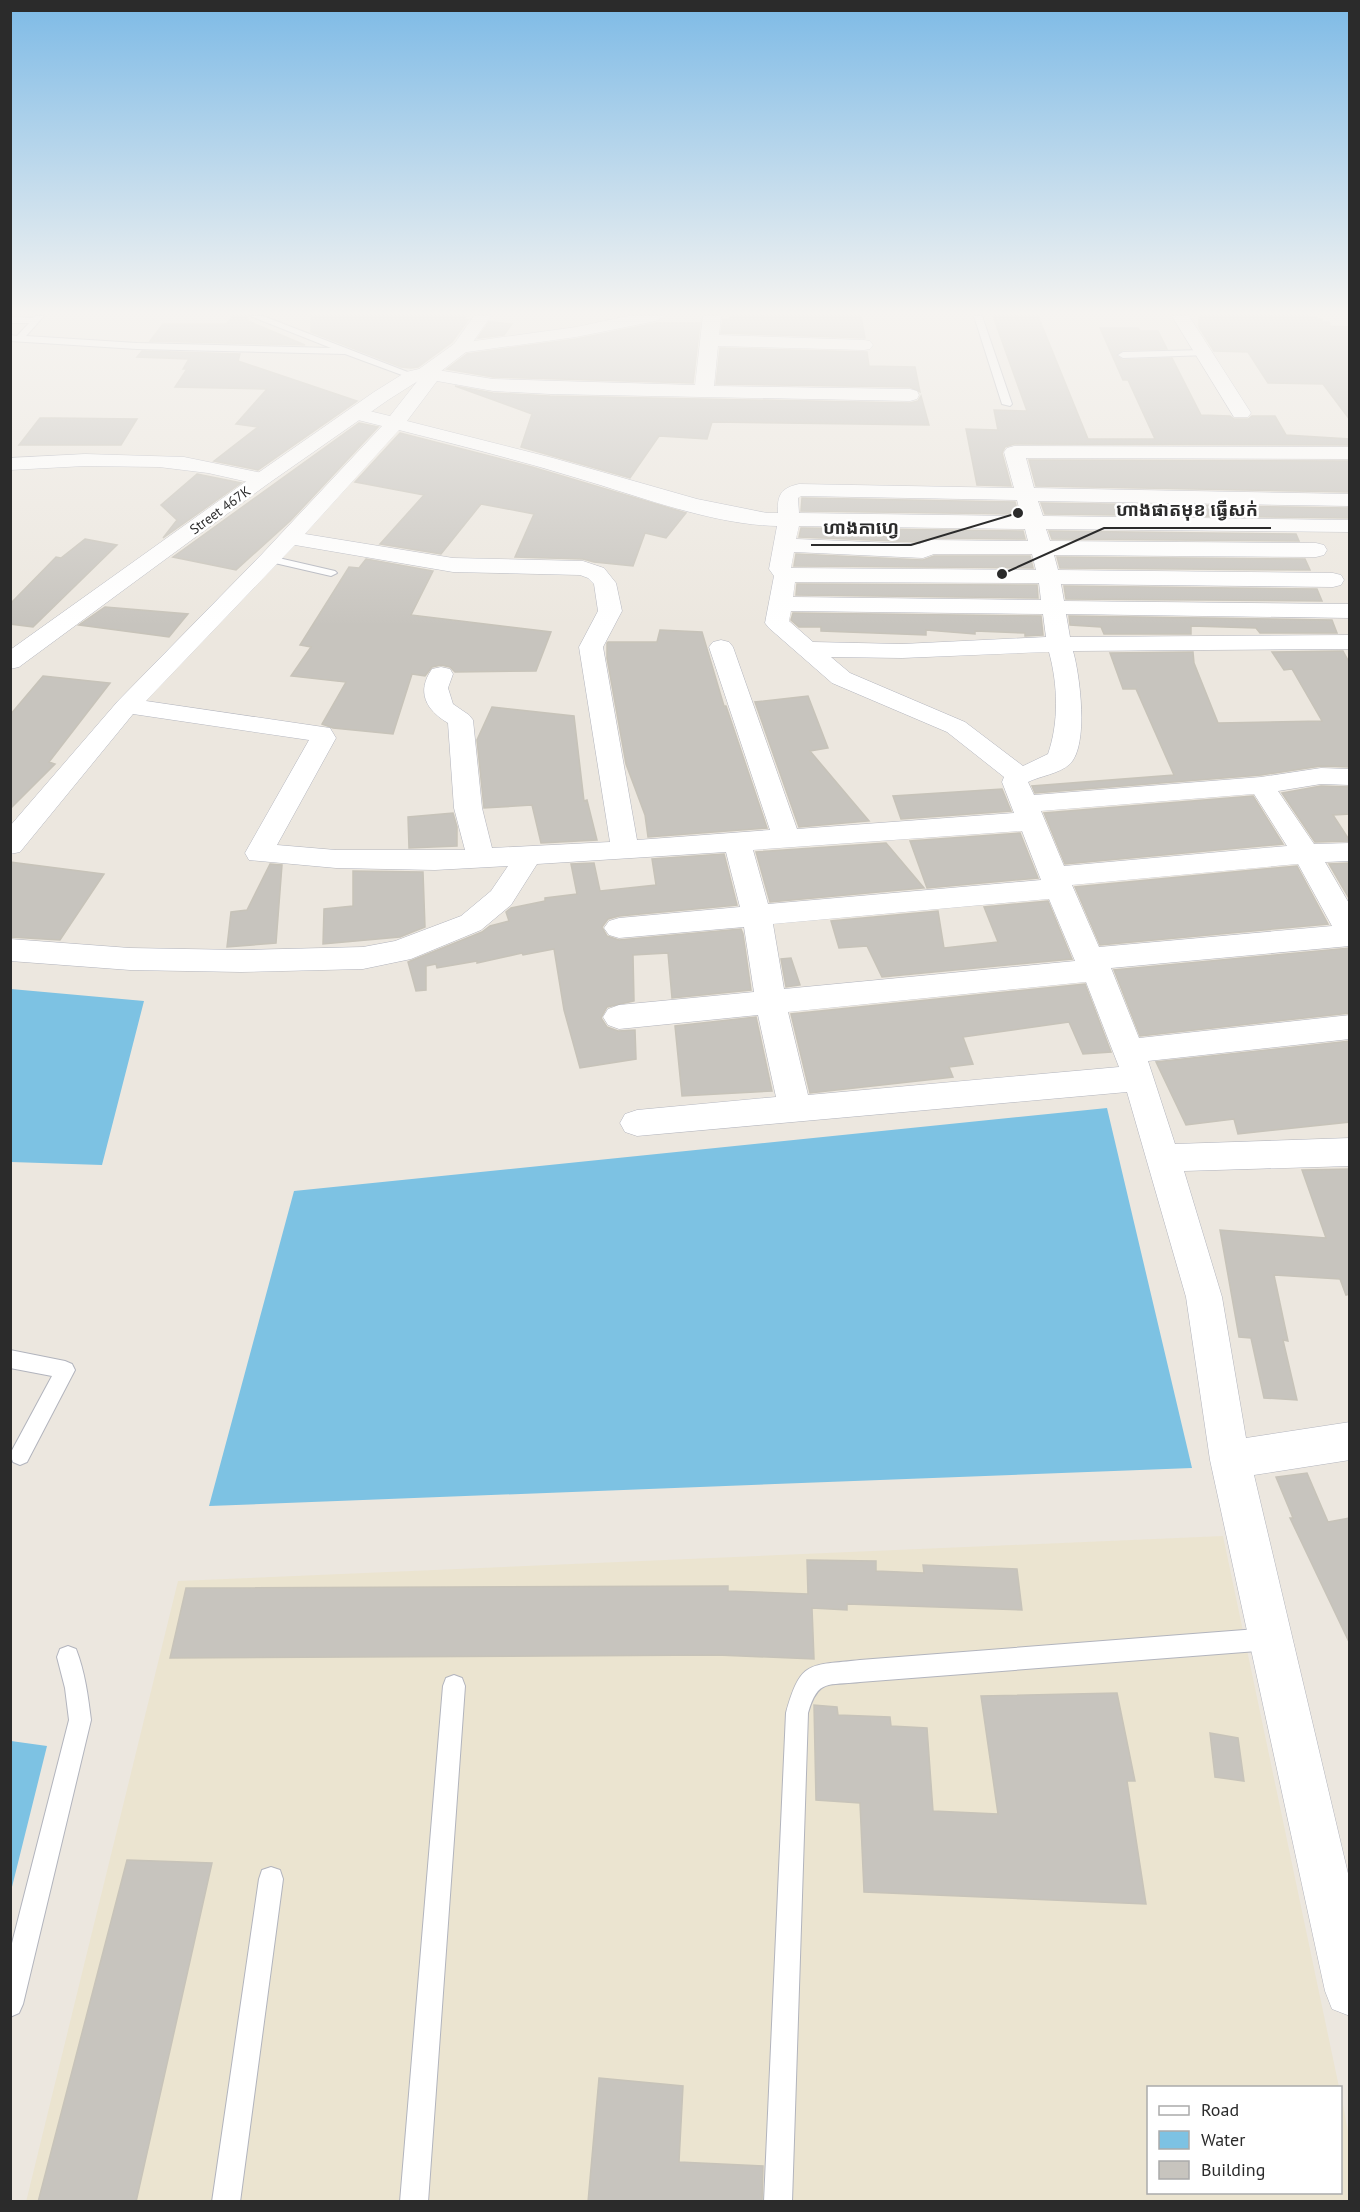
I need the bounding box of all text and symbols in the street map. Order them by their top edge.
street label: Street 467K [186,482,254,538]
callout: ហាងផាតមុខ ធ្វើសក់ [1104,492,1271,528]
text: ហាងផាតមុខ ធ្វើសក់ [1116,498,1258,521]
callout: ហាងកាហ្វេ [811,509,911,545]
text: ហាងកាហ្វេ [823,516,899,539]
legend [1147,2086,1342,2194]
text: Road [1201,2098,1239,2121]
text: Water [1201,2128,1245,2151]
text: Building [1201,2158,1265,2181]

